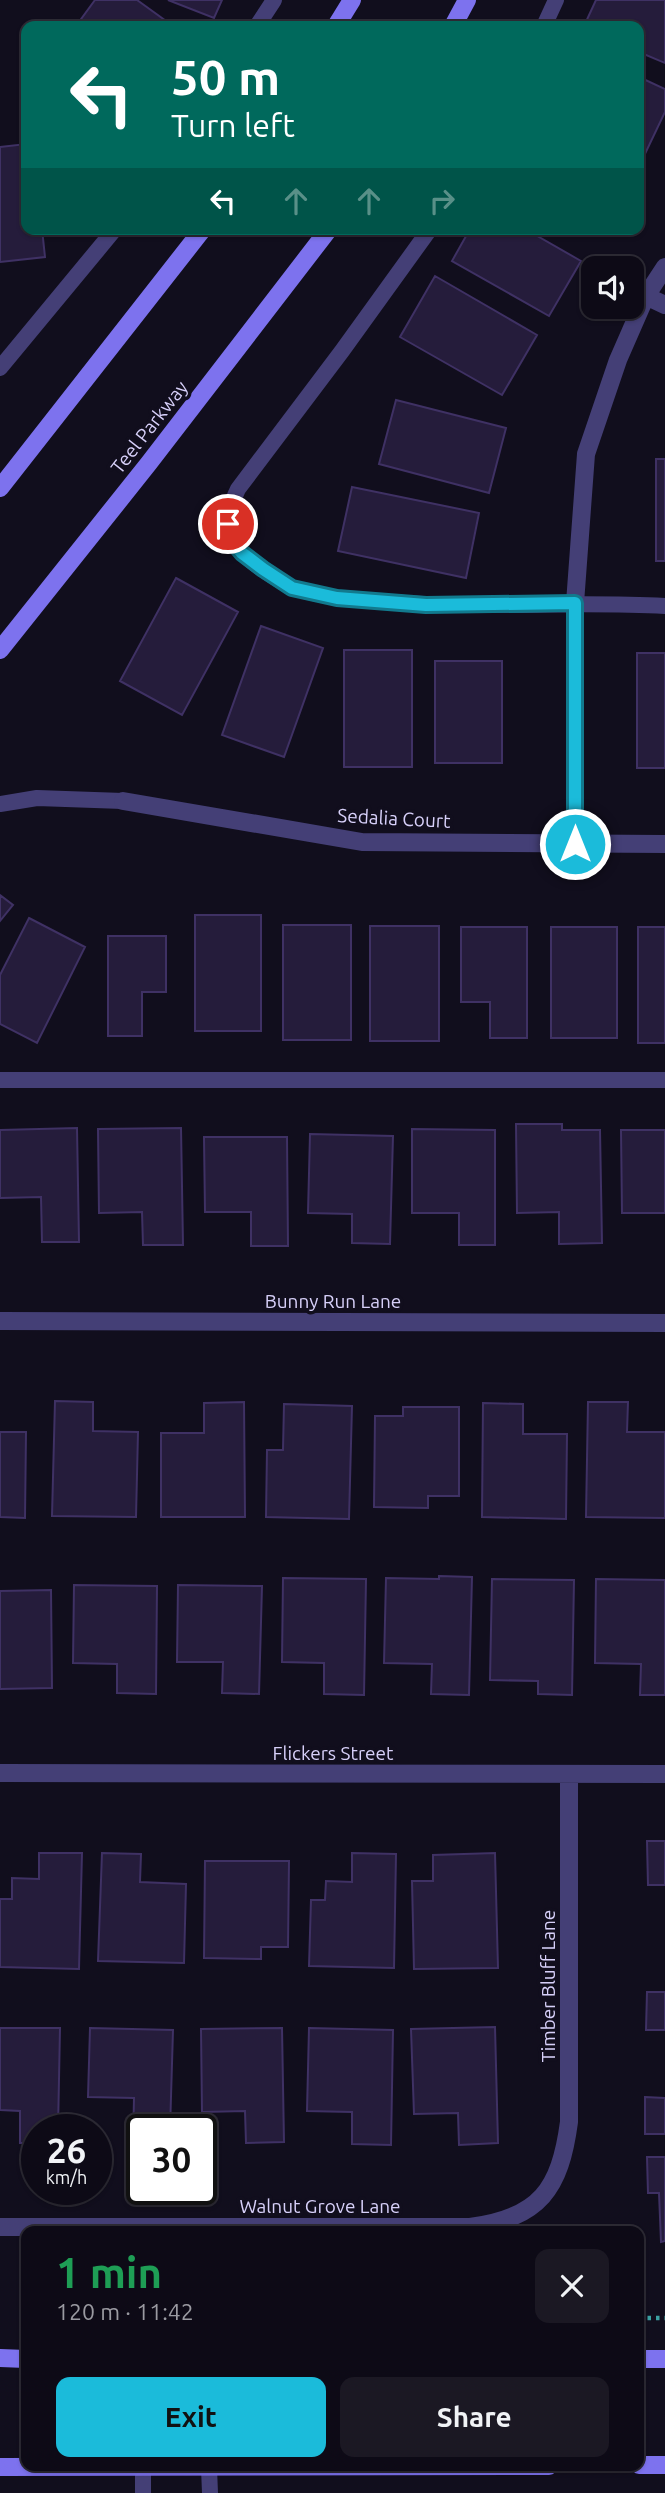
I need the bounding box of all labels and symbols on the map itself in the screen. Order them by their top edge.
street label: Teel Parkway [106,376,192,478]
pin [198,494,258,554]
street label: Sedalia Court [337,804,452,832]
position arrow [538,807,612,881]
street label: Bunny Run Lane [265,1290,401,1312]
street label: Flickers Street [272,1742,394,1764]
street label: Timber Bluff Lane [537,1910,559,2062]
speed limit sign: 30 [126,2114,217,2205]
street label: Walnut Grove Lane [239,2195,401,2217]

